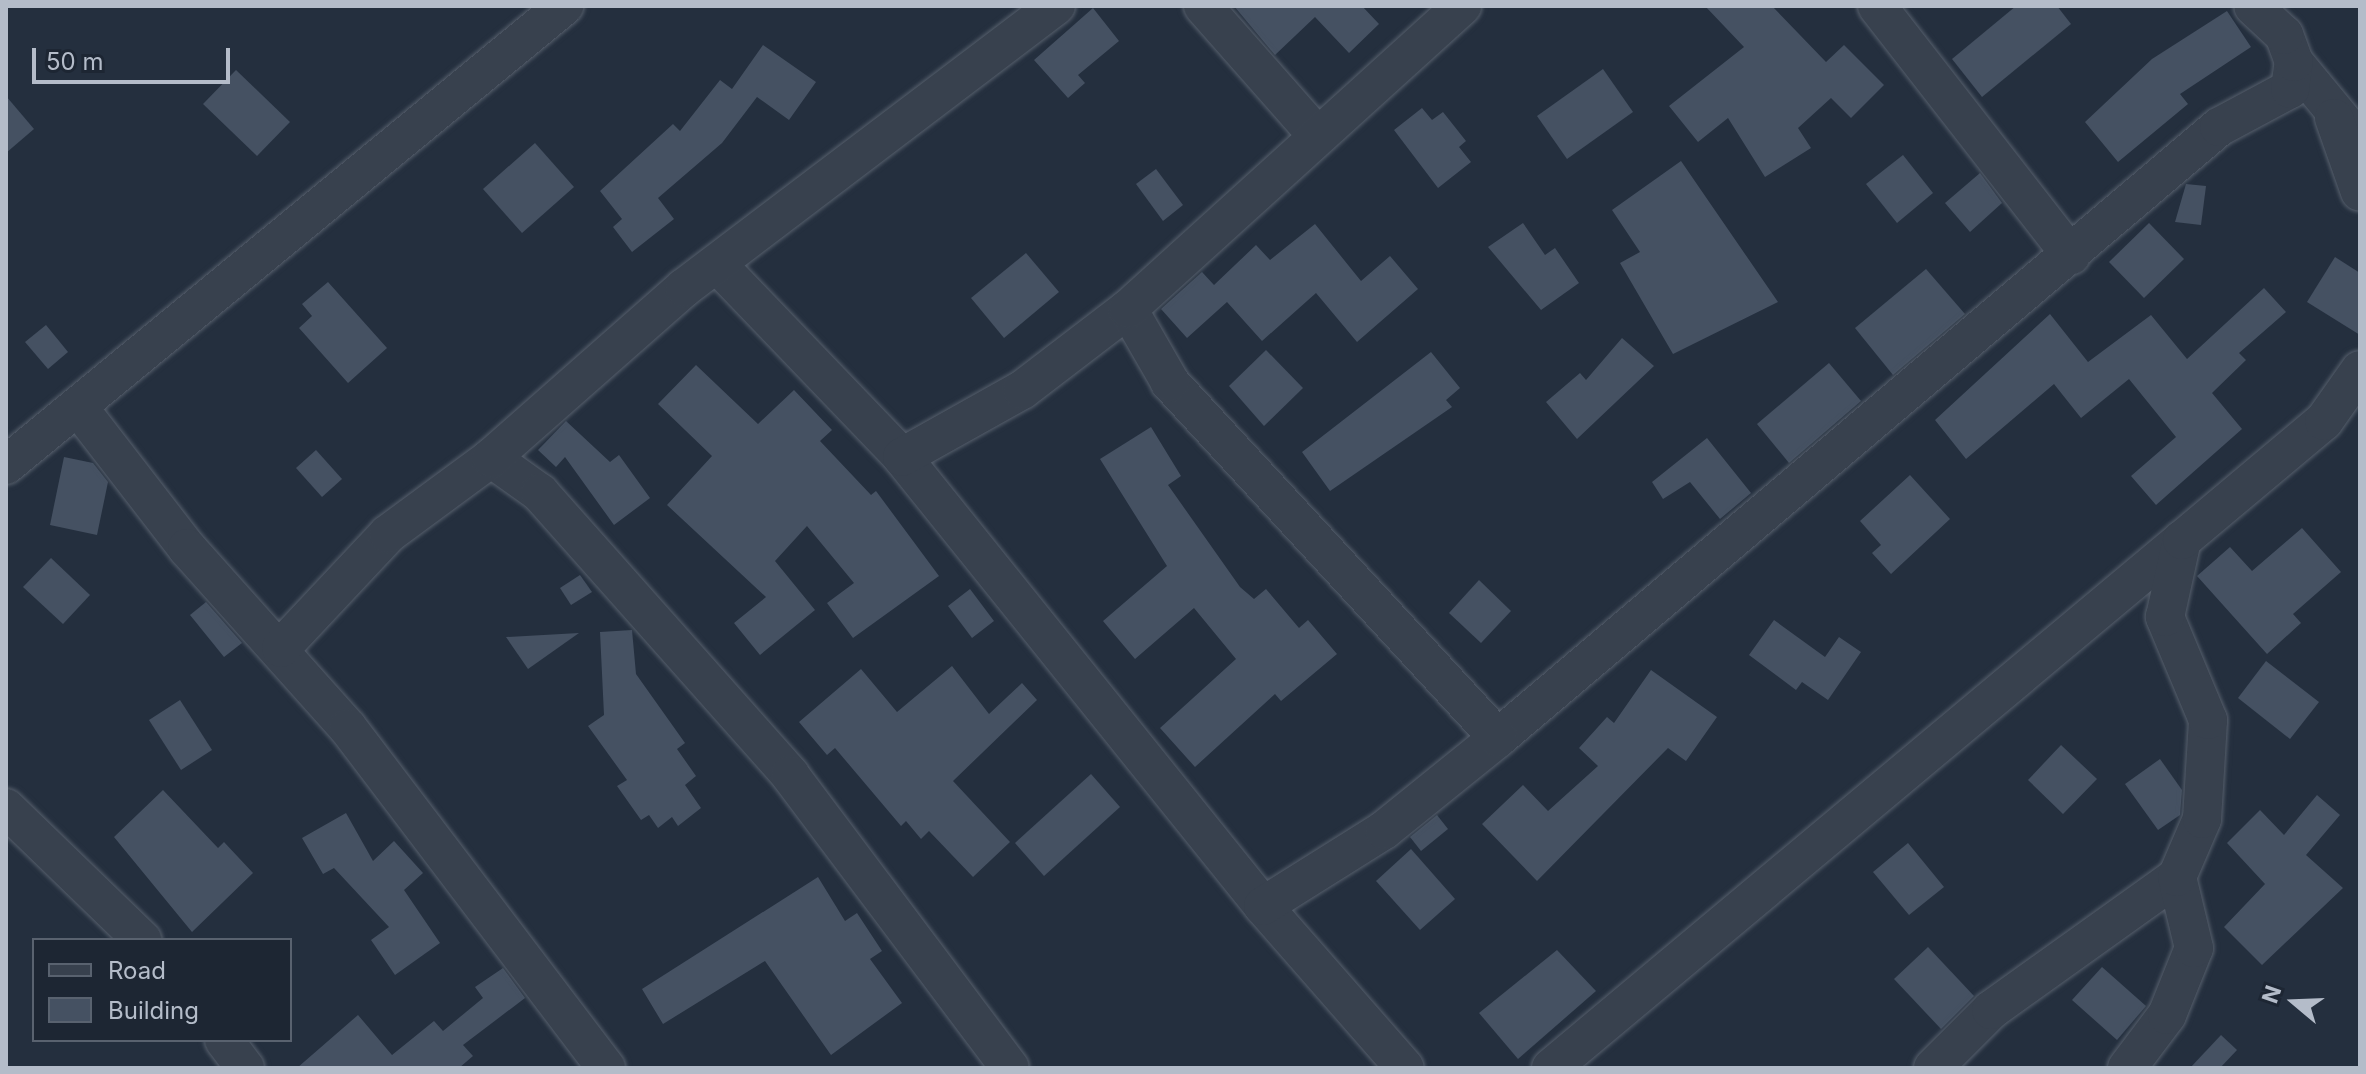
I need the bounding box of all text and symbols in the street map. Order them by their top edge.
scale bar [36,32,234,82]
text: 50 m [46,47,104,76]
legend [32,938,292,1042]
text: Road [108,956,166,985]
north arrow [2254,962,2334,1042]
text: N [2256,982,2286,1006]
text: Building [108,996,199,1025]

